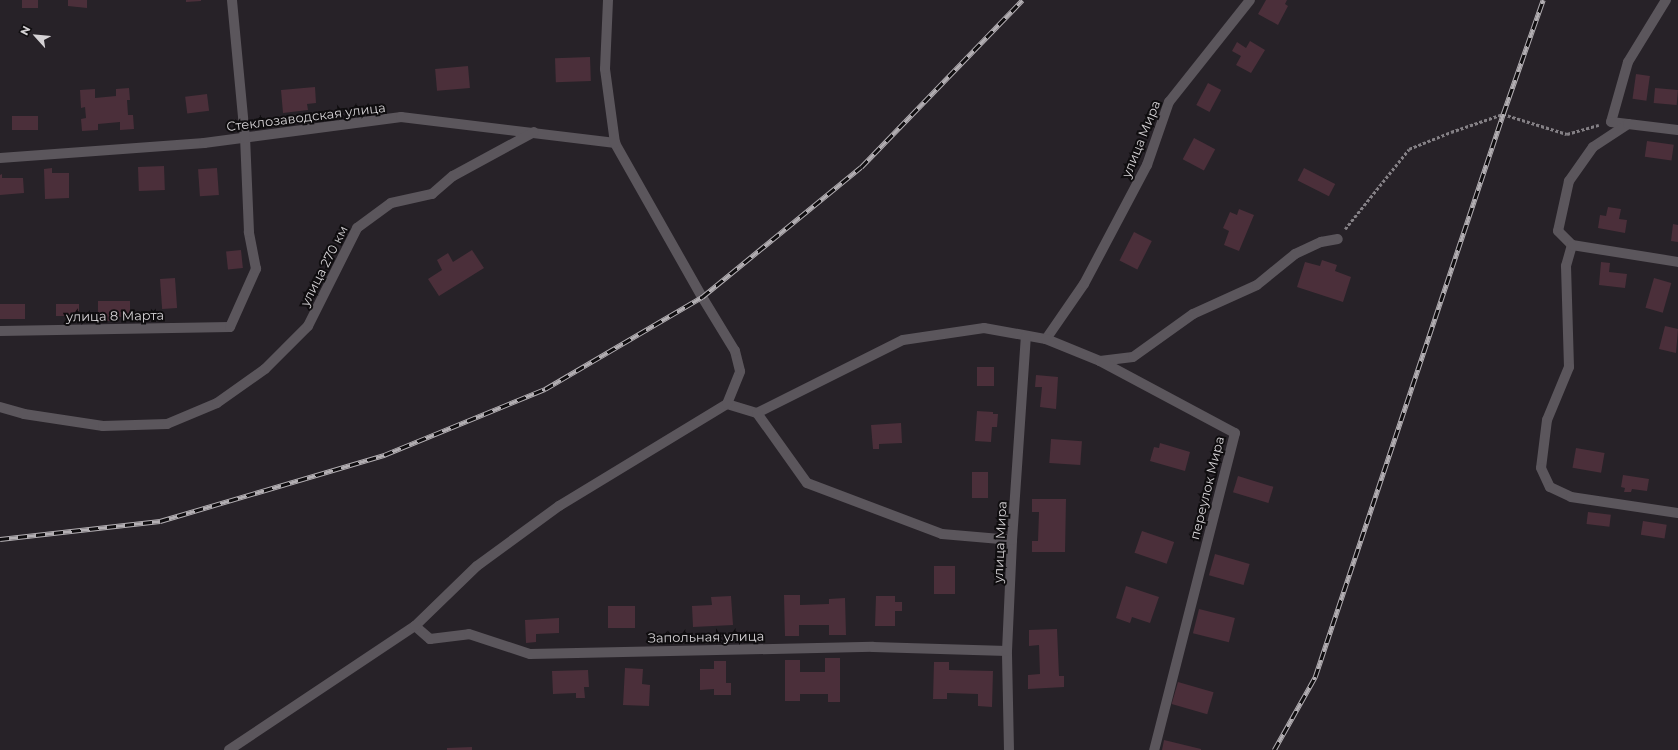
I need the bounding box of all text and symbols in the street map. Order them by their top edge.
north arrow [16,16,56,56]
text: N [17,23,34,38]
street label: улица Мира [1118,98,1164,180]
street label: Стеклозаводская улица [225,99,387,135]
street label: улица 270 км [297,223,351,309]
street label: улица 8 Марта [66,307,164,325]
street label: переулок Мира [1187,435,1227,541]
street label: улица Мира [990,501,1010,583]
street label: Запольная улица [648,628,764,646]

